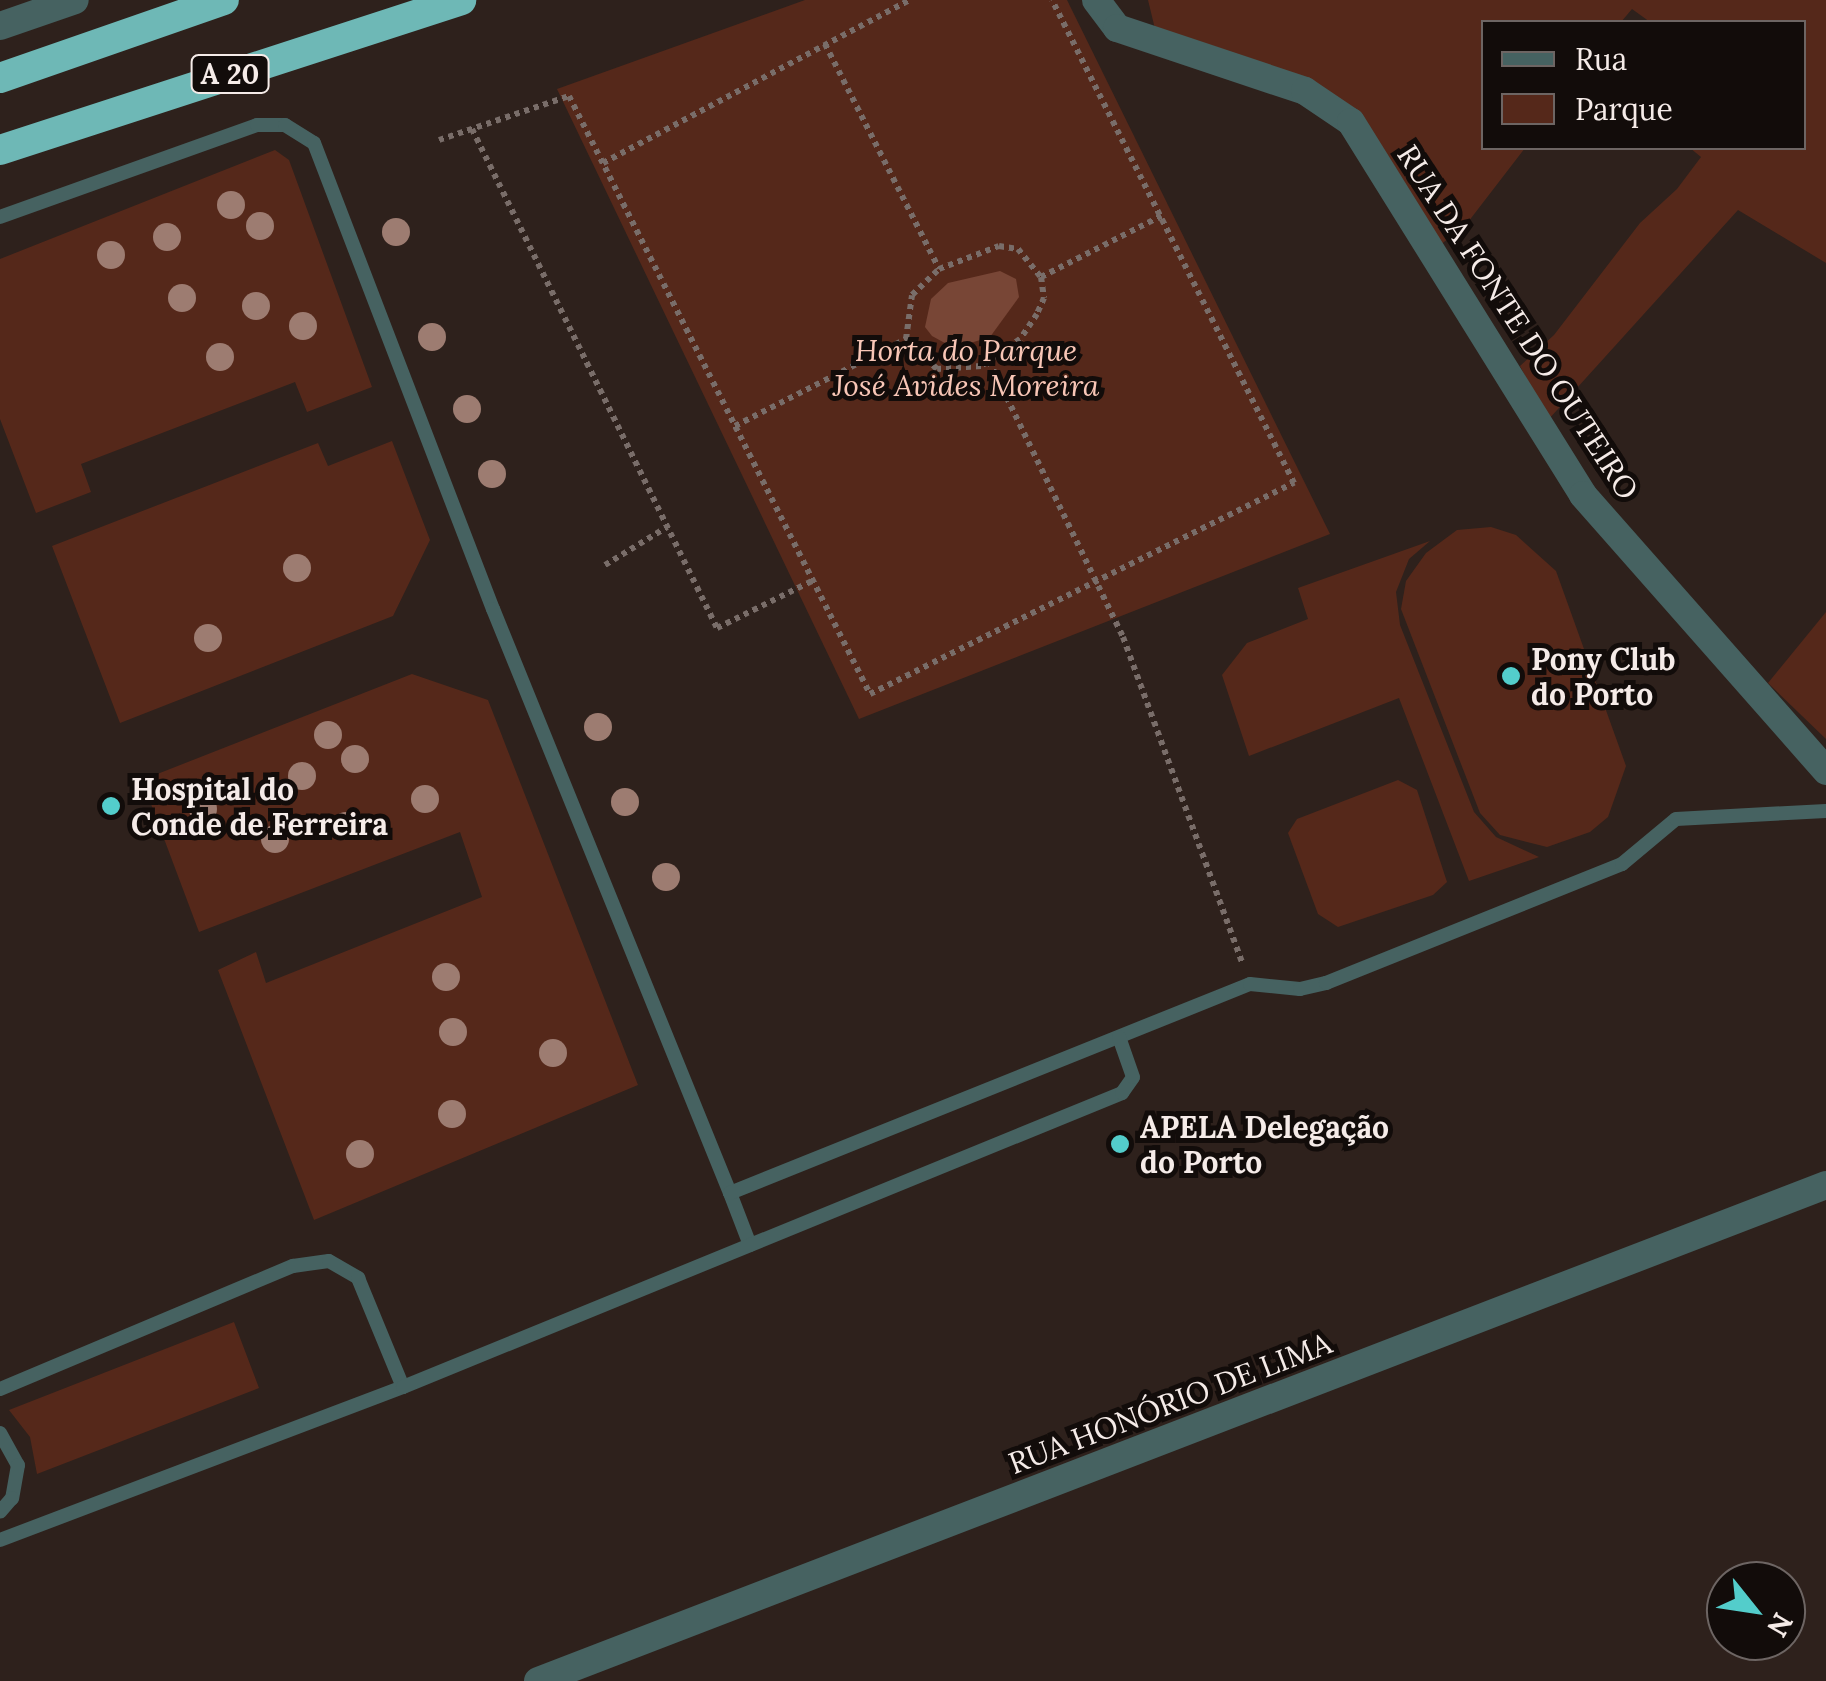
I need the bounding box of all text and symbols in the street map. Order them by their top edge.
legend [1481,20,1806,150]
text: Rua [1575,40,1627,78]
road number: A 20 [190,51,270,97]
text: Parque [1575,90,1673,128]
street label: RUA DA FONTE DO OUTEIRO [1390,138,1646,506]
park label: Horta do Parque José Avides Moreira [833,332,1099,402]
place label: Pony Club do Porto [1531,641,1675,712]
marker: Pony Club do Porto [1500,665,1522,687]
place label: Hospital do Conde de Ferreira [131,771,388,842]
marker: Hospital do Conde de Ferreira [100,795,122,817]
place label: APELA Delegação do Porto [1140,1109,1389,1180]
marker: APELA Delegação do Porto [1109,1133,1131,1155]
street label: RUA HONÓRIO DE LIMA [1004,1325,1336,1481]
north arrow [1706,1561,1806,1661]
text: N [1759,1607,1801,1643]

